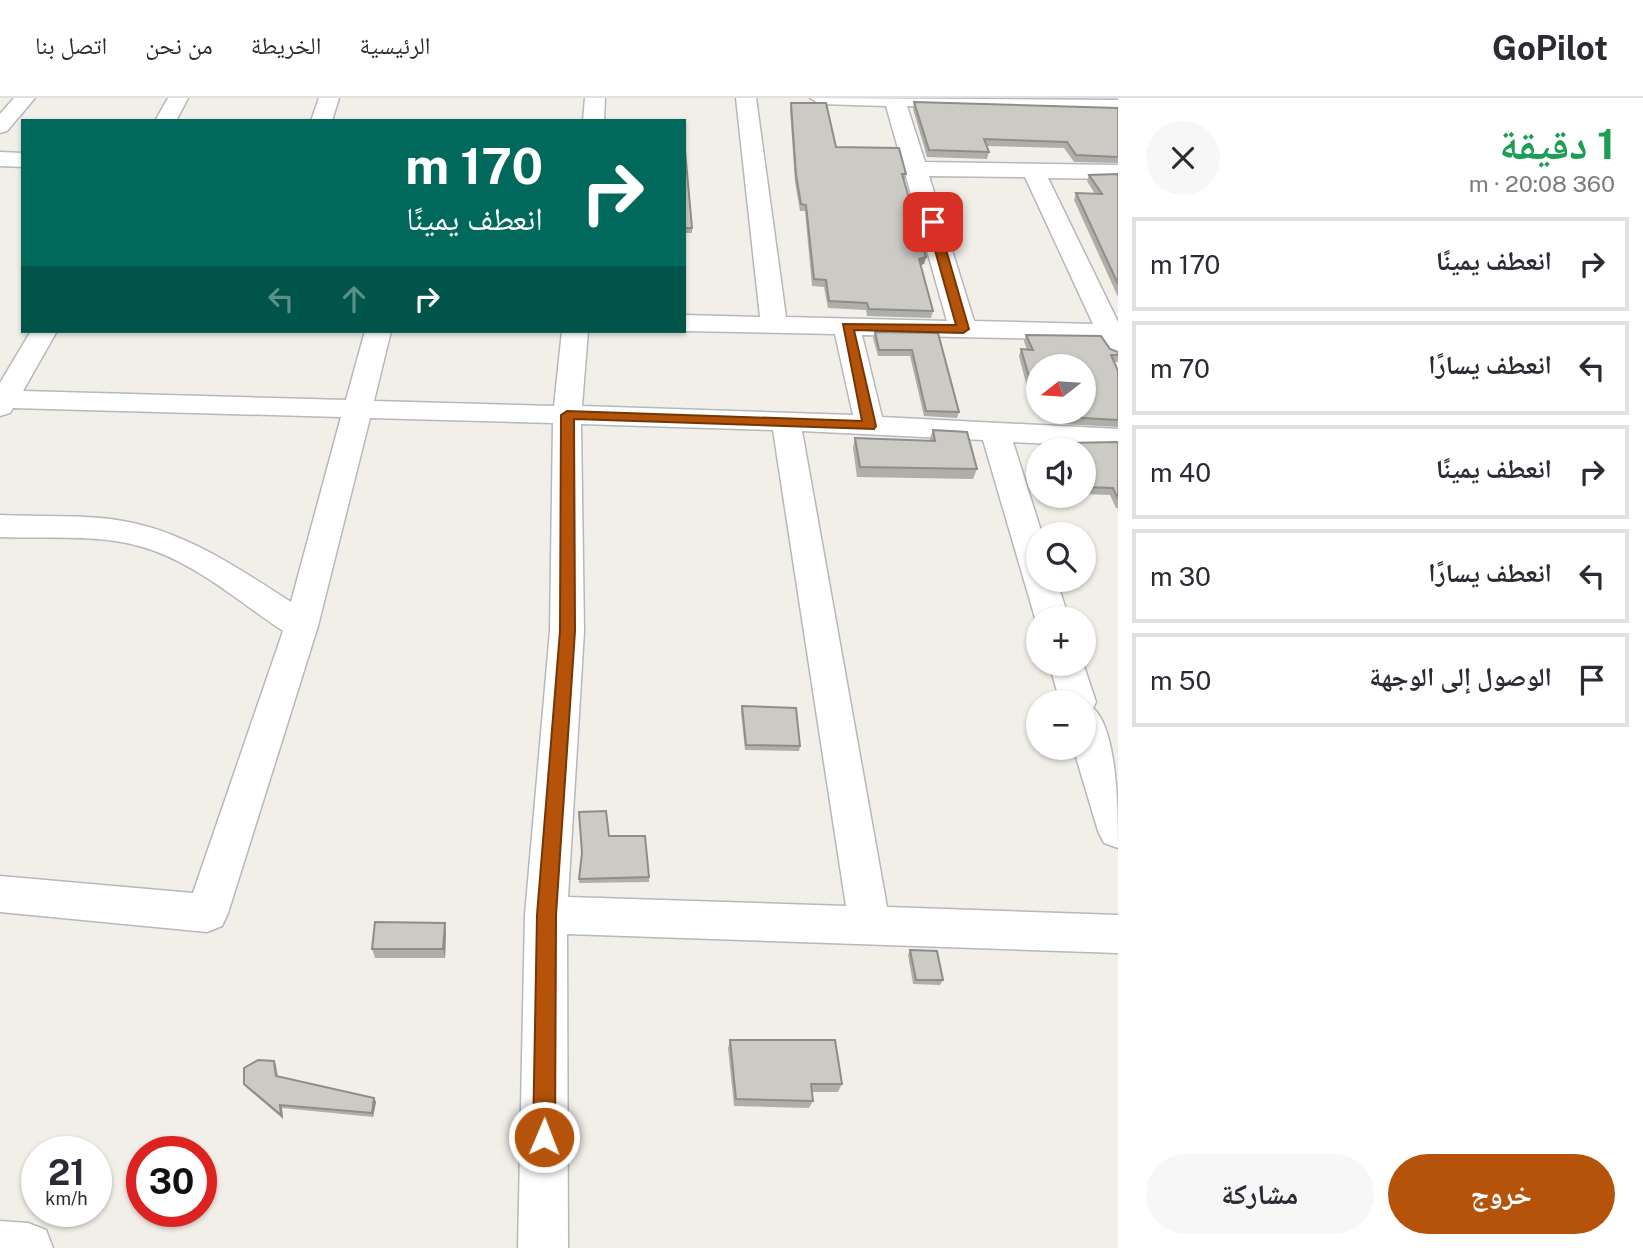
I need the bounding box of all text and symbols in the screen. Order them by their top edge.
text: GoPilot [1492,29,1608,67]
text: اتصل بنا [35,31,107,59]
text: من نحن [145,31,213,59]
text: الخريطة [251,31,321,59]
text: الرئيسية [359,31,431,59]
text: 1 دقيقة [1499,119,1615,168]
button: close [1146,121,1220,195]
text: 170 m [405,137,543,195]
icon: right [567,147,658,238]
text: 360 m · 20:08 [1469,170,1615,197]
pin [903,192,963,252]
text: انعطف يمينًا [406,200,543,237]
icon: arrive [914,203,952,241]
text: انعطف يمينًا [1436,245,1552,276]
icon: right [1573,245,1611,283]
text: 170 m [1150,249,1220,280]
icon: left [262,280,300,318]
icon: ahead [335,280,373,318]
icon: right [408,280,446,318]
text: انعطف يسارًا [1428,349,1552,380]
icon: left [1573,349,1611,387]
text: 70 m [1150,353,1210,384]
north arrow [1026,354,1096,424]
map controls [1026,354,1096,760]
button: sound [1026,438,1096,508]
text: انعطف يمينًا [1436,453,1552,484]
icon: right [1573,453,1611,491]
text: 40 m [1150,457,1211,488]
button: search [1026,522,1096,592]
text: انعطف يسارًا [1428,557,1552,588]
icon: left [1573,557,1611,595]
text: 30 m [1150,561,1211,592]
button: + [1026,606,1096,676]
text: الوصول إلى الوجهة [1369,661,1552,692]
icon: arrive [1573,661,1611,699]
text: 50 m [1150,665,1211,696]
button: − [1026,690,1096,760]
position arrow [507,1100,581,1174]
speed limit sign: 30 [126,1136,217,1227]
text: 21 [48,1152,85,1193]
button: مشاركة [1146,1154,1374,1234]
button: خروج [1388,1154,1615,1234]
text: km/h [45,1188,88,1209]

